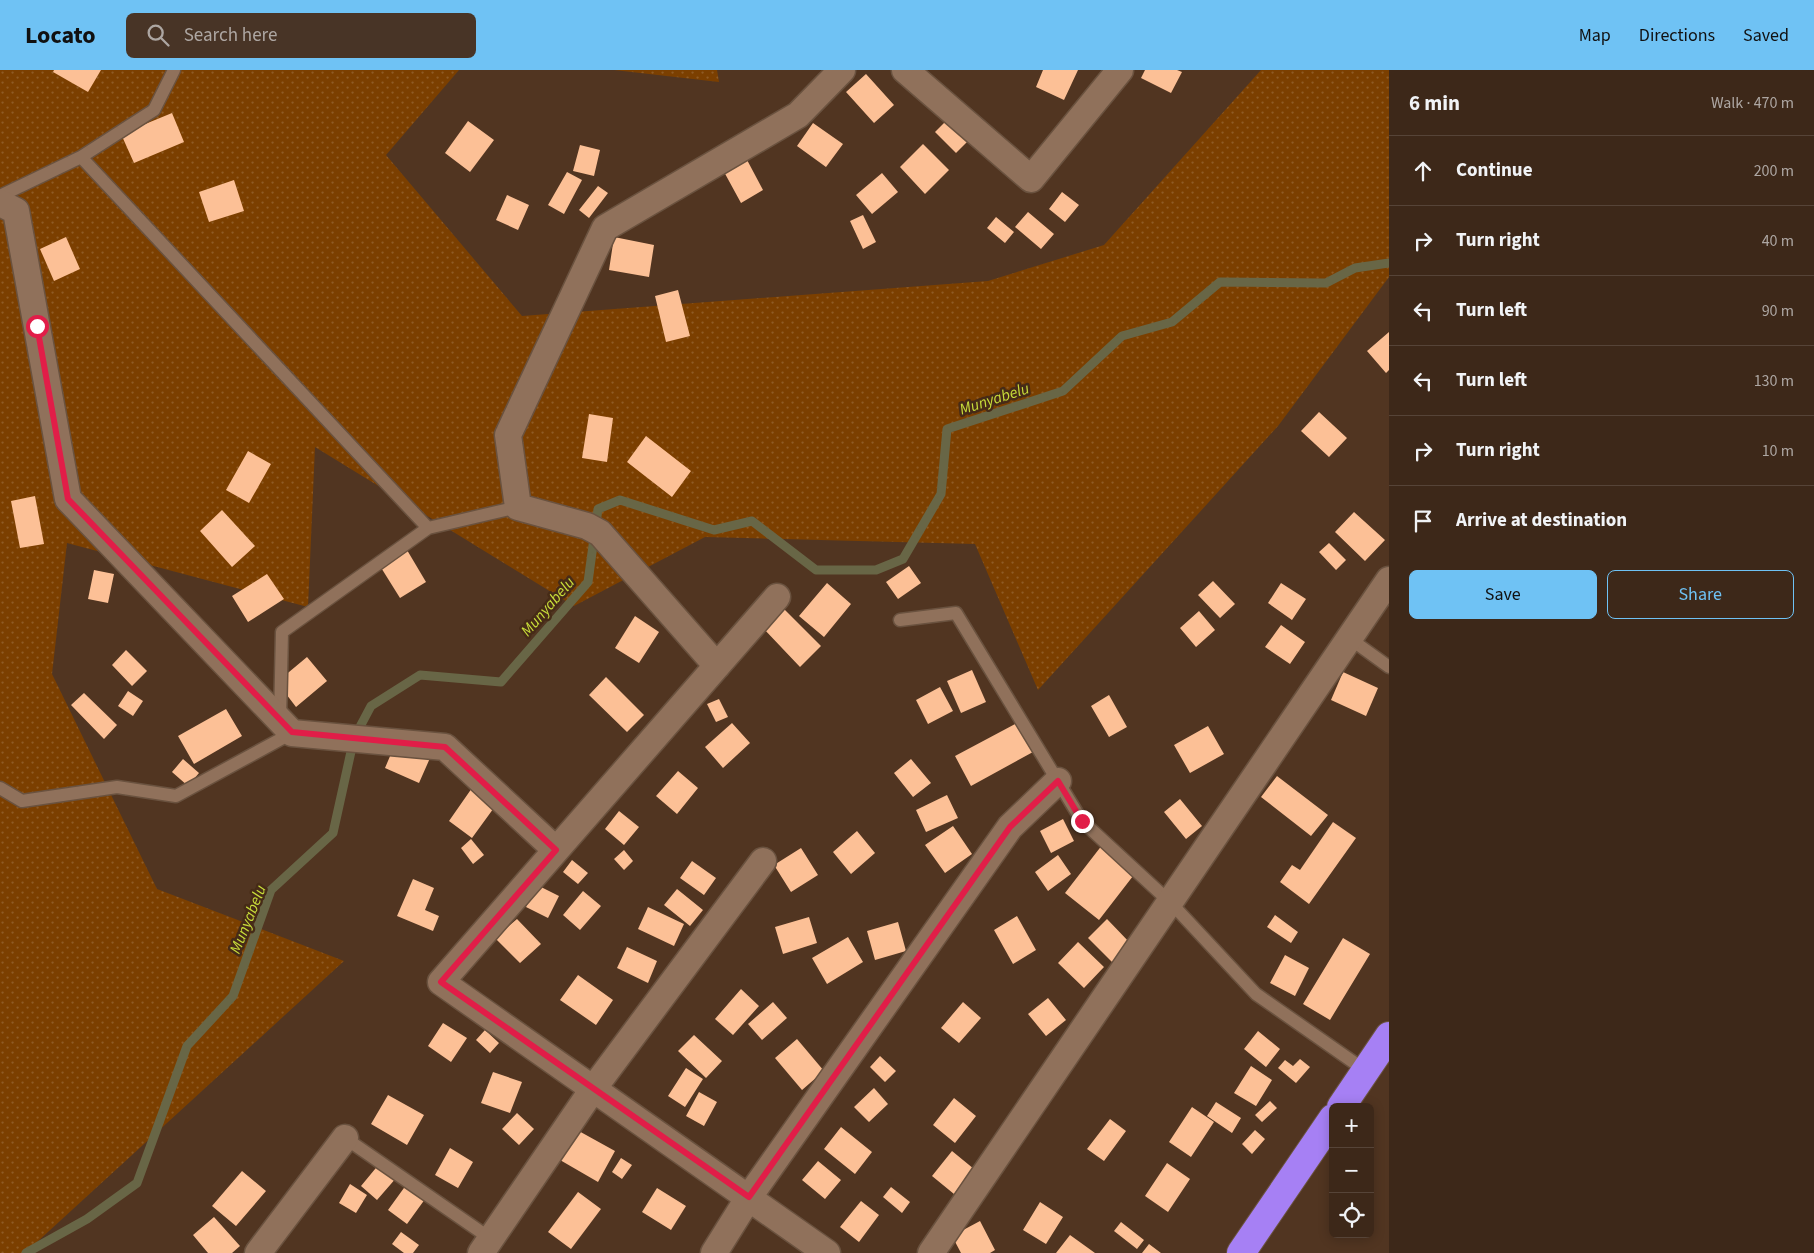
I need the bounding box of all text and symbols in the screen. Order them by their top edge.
search box [126,13,476,58]
text: Locato [25,18,96,53]
icon: search [144,21,172,49]
text: Search here [184,22,277,49]
text: Map [1579,23,1611,48]
text: Directions [1639,23,1715,48]
text: Saved [1743,23,1789,48]
text: 6 min [1409,88,1460,118]
text: Walk · 470 m [1711,92,1794,114]
icon: ahead [1409,157,1437,185]
text: Continue [1456,157,1533,184]
text: 200 m [1754,160,1794,182]
icon: right [1409,227,1437,255]
text: Turn right [1456,227,1540,254]
text: 40 m [1762,230,1794,252]
icon: left [1409,297,1437,325]
text: Turn left [1456,297,1527,324]
text: 90 m [1762,300,1794,322]
route start [26,315,49,338]
icon: left [1409,367,1437,395]
text: Turn left [1456,367,1527,394]
text: 130 m [1754,370,1794,392]
water label: Munyabelu [957,377,1032,421]
icon: right [1409,437,1437,465]
text: Turn right [1456,437,1540,464]
text: 10 m [1762,440,1794,462]
icon: arrive [1409,507,1437,535]
text: Arrive at destination [1456,507,1627,534]
button: Save [1409,570,1597,619]
button: Share [1607,570,1794,619]
water label: Munyabelu [516,572,580,641]
route end [1071,810,1094,833]
water label: Munyabelu [224,882,272,957]
map controls [1329,1103,1374,1238]
button: + [1329,1103,1374,1148]
button: − [1329,1148,1374,1193]
button: locate [1329,1193,1374,1238]

